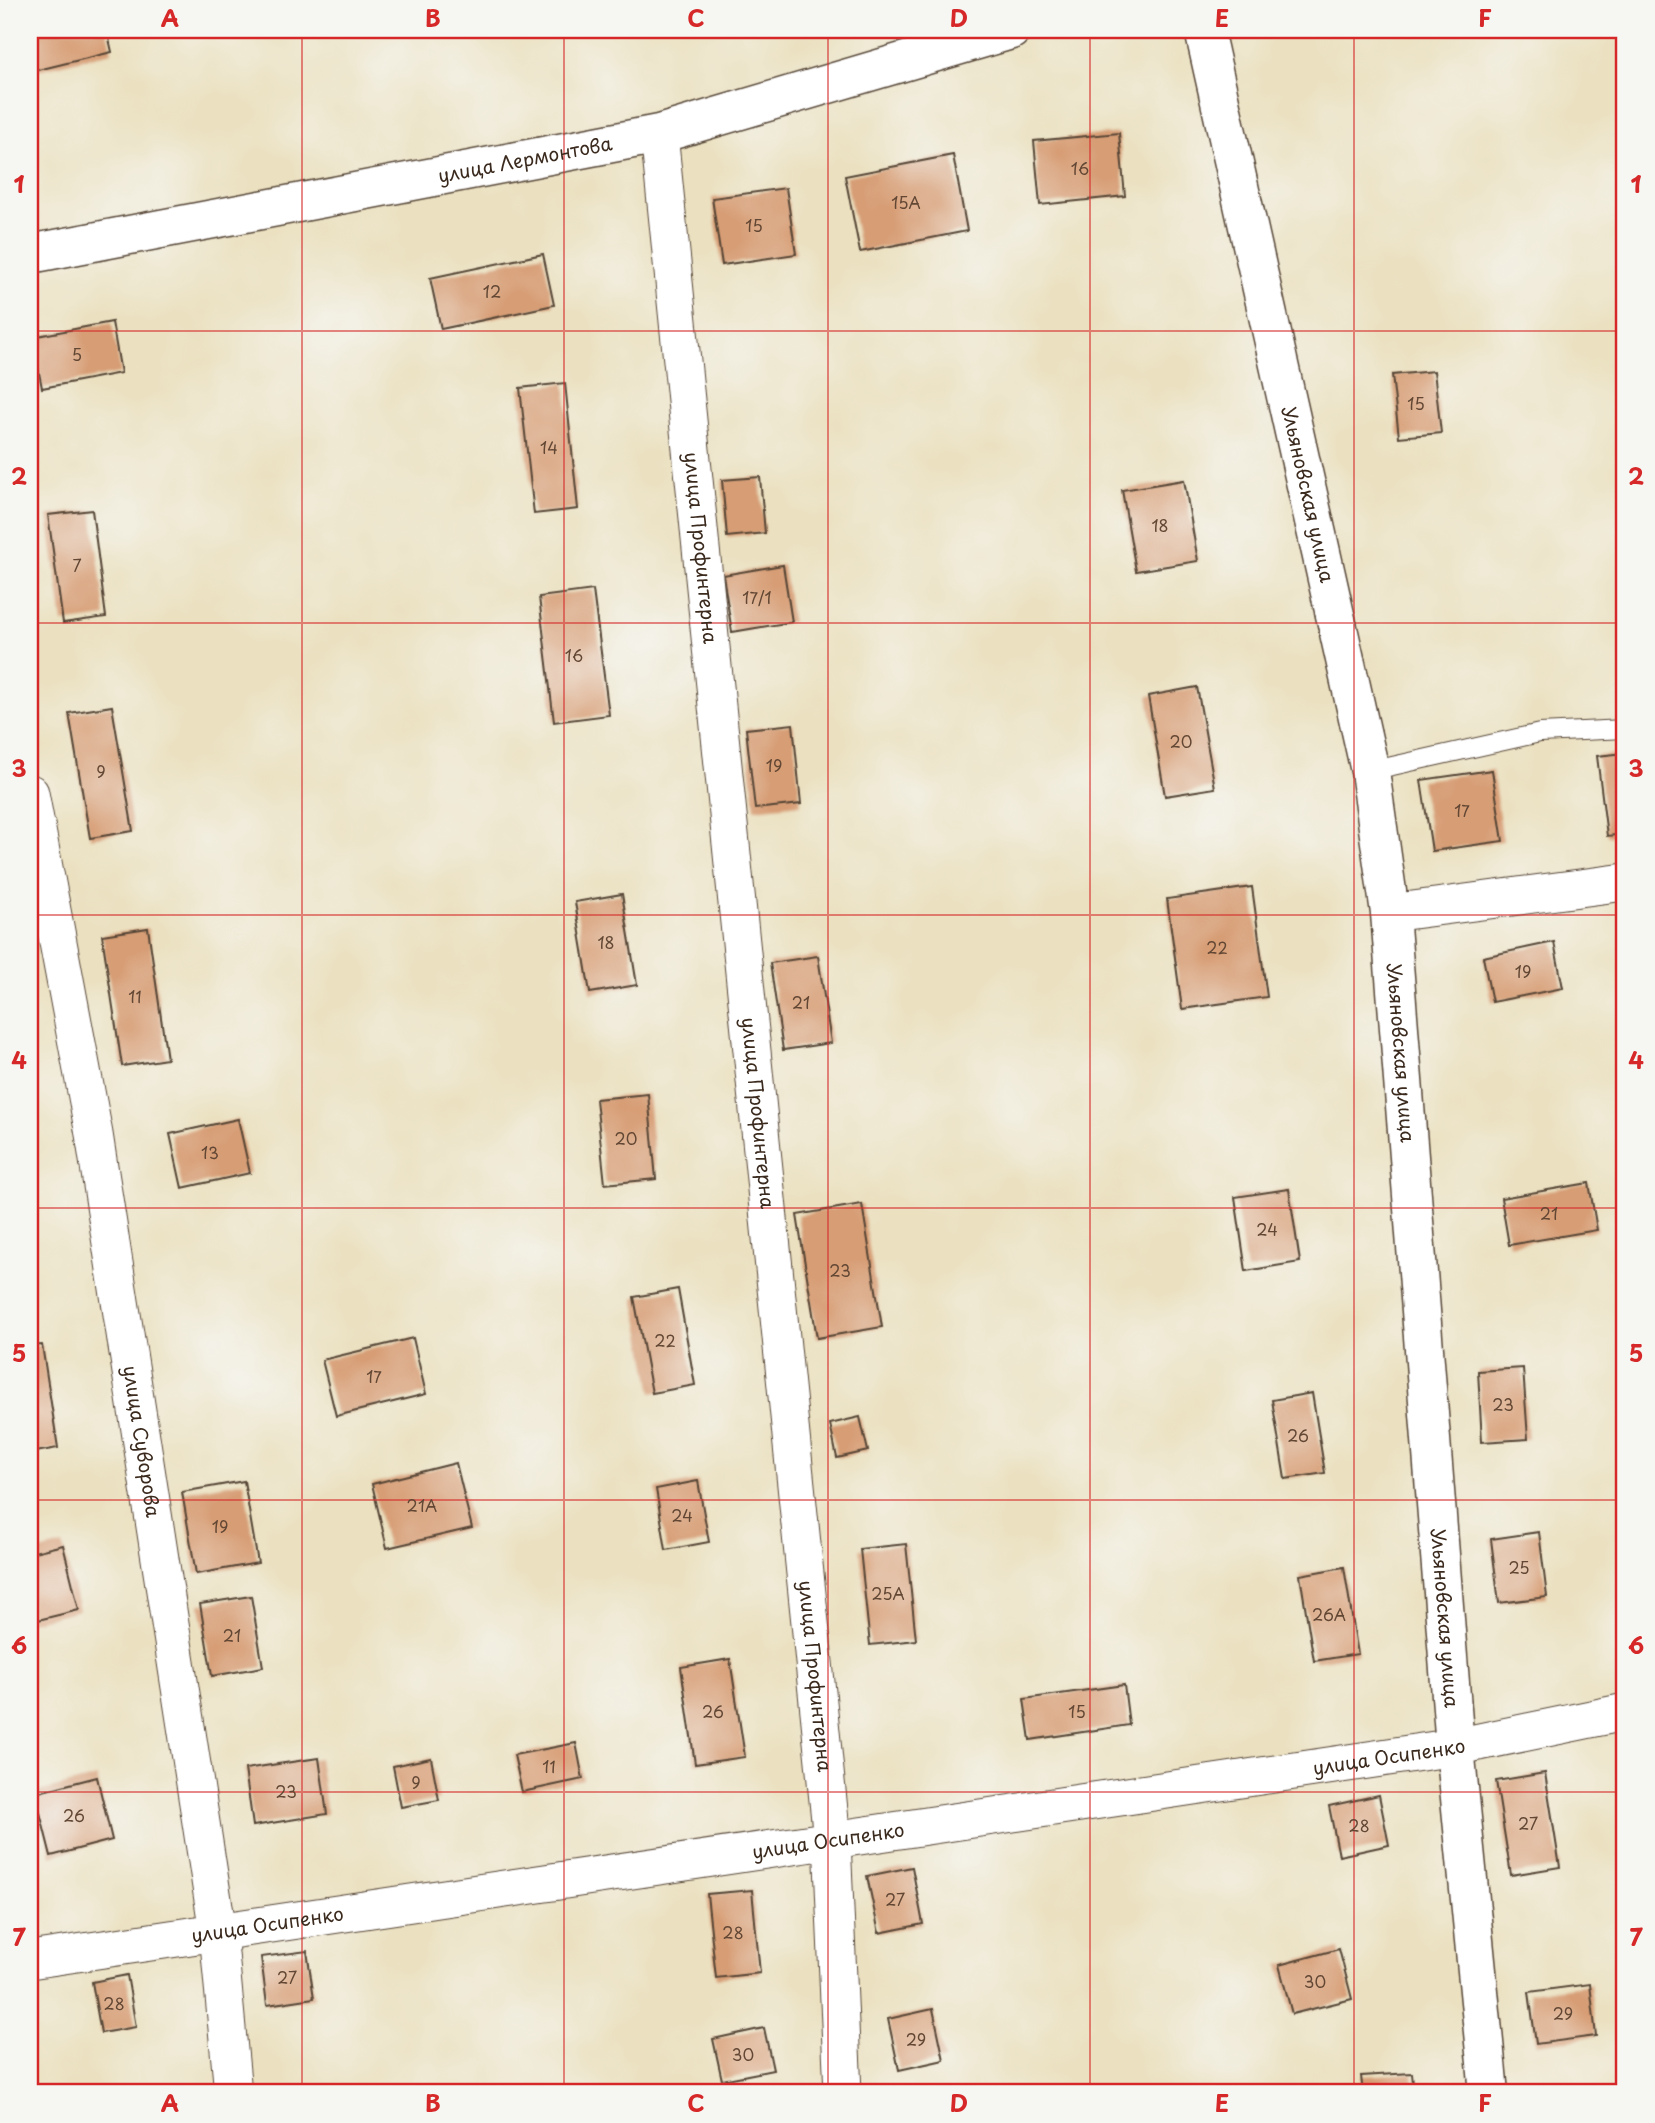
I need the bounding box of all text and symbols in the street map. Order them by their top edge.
text: A [161,0,179,35]
text: B [425,0,441,35]
text: C [687,0,705,35]
text: D [950,0,968,35]
text: E [1215,0,1229,35]
text: F [1478,0,1492,35]
street label: улица Лермонтова [436,128,614,189]
house number: 16 [1071,156,1089,180]
text: 1 [14,166,25,201]
text: 1 [1631,166,1642,201]
house number: 15А [891,190,921,214]
house number: 15 [745,213,763,237]
house number: 12 [483,279,501,303]
house number: 5 [72,342,82,366]
house number: 15 [1407,391,1425,415]
street label: Ульяновская улица [1276,403,1342,585]
house number: 14 [540,435,558,459]
street label: улица Профинтерна [678,451,726,645]
text: 2 [11,458,27,493]
text: 2 [1628,458,1644,493]
house number: 18 [1151,513,1169,537]
house number: 7 [72,553,82,577]
house number: 17/1 [742,585,772,609]
house number: 16 [565,643,583,667]
house number: 20 [1170,729,1192,753]
text: 3 [11,750,27,785]
text: 3 [1628,750,1644,785]
house number: 19 [766,753,782,777]
house number: 9 [96,759,106,783]
house number: 17 [1454,798,1470,822]
house number: 18 [597,930,615,954]
house number: 22 [1206,935,1228,959]
house number: 19 [1515,959,1531,983]
street label: Ульяновская улица [1381,962,1423,1144]
house number: 11 [128,984,142,1008]
house number: 21 [792,990,810,1014]
street label: улица Профинтерна [736,1016,783,1210]
text: 4 [11,1042,27,1077]
text: 4 [1628,1042,1644,1077]
house number: 20 [615,1126,637,1150]
house number: 13 [201,1140,219,1164]
house number: 21 [1540,1201,1558,1225]
house number: 24 [1256,1217,1278,1241]
house number: 23 [829,1258,851,1282]
house number: 22 [654,1328,676,1352]
text: 5 [12,1335,26,1370]
text: 5 [1629,1335,1643,1370]
street label: улица Суворова [117,1363,168,1519]
house number: 17 [366,1364,382,1388]
house number: 23 [1492,1392,1514,1416]
house number: 26 [1287,1423,1309,1447]
house number: 21А [407,1493,437,1517]
house number: 24 [671,1503,693,1527]
house number: 19 [212,1514,228,1538]
street label: Ульяновская улица [1425,1527,1467,1709]
house number: 25 [1508,1555,1530,1579]
street label: улица Профинтерна [793,1579,840,1773]
house number: 25А [871,1581,905,1605]
house number: 26А [1312,1602,1346,1626]
house number: 21 [223,1623,241,1647]
text: 6 [11,1627,27,1662]
text: 6 [1628,1627,1644,1662]
house number: 26 [702,1699,724,1723]
house number: 15 [1068,1699,1086,1723]
street label: улица Осипенко [1311,1730,1467,1781]
house number: 11 [542,1754,556,1778]
house number: 9 [411,1770,421,1794]
house number: 23 [275,1779,297,1803]
house number: 26 [63,1803,85,1827]
house number: 27 [1518,1811,1538,1835]
house number: 28 [1348,1813,1370,1837]
street label: улица Осипенко [750,1815,906,1865]
house number: 27 [885,1887,905,1911]
street label: улица Осипенко [189,1898,345,1949]
text: 7 [12,1919,26,1954]
text: 7 [1629,1919,1643,1954]
house number: 28 [722,1920,744,1944]
house number: 27 [277,1965,297,1989]
house number: 30 [1304,1969,1326,1993]
house number: 28 [103,1991,125,2015]
house number: 29 [1553,2001,1573,2025]
house number: 29 [906,2027,926,2051]
house number: 30 [732,2042,754,2066]
text: A [161,2085,179,2120]
text: B [425,2085,441,2120]
text: C [687,2085,705,2120]
text: D [950,2085,968,2120]
text: E [1215,2085,1229,2120]
text: F [1478,2085,1492,2120]

